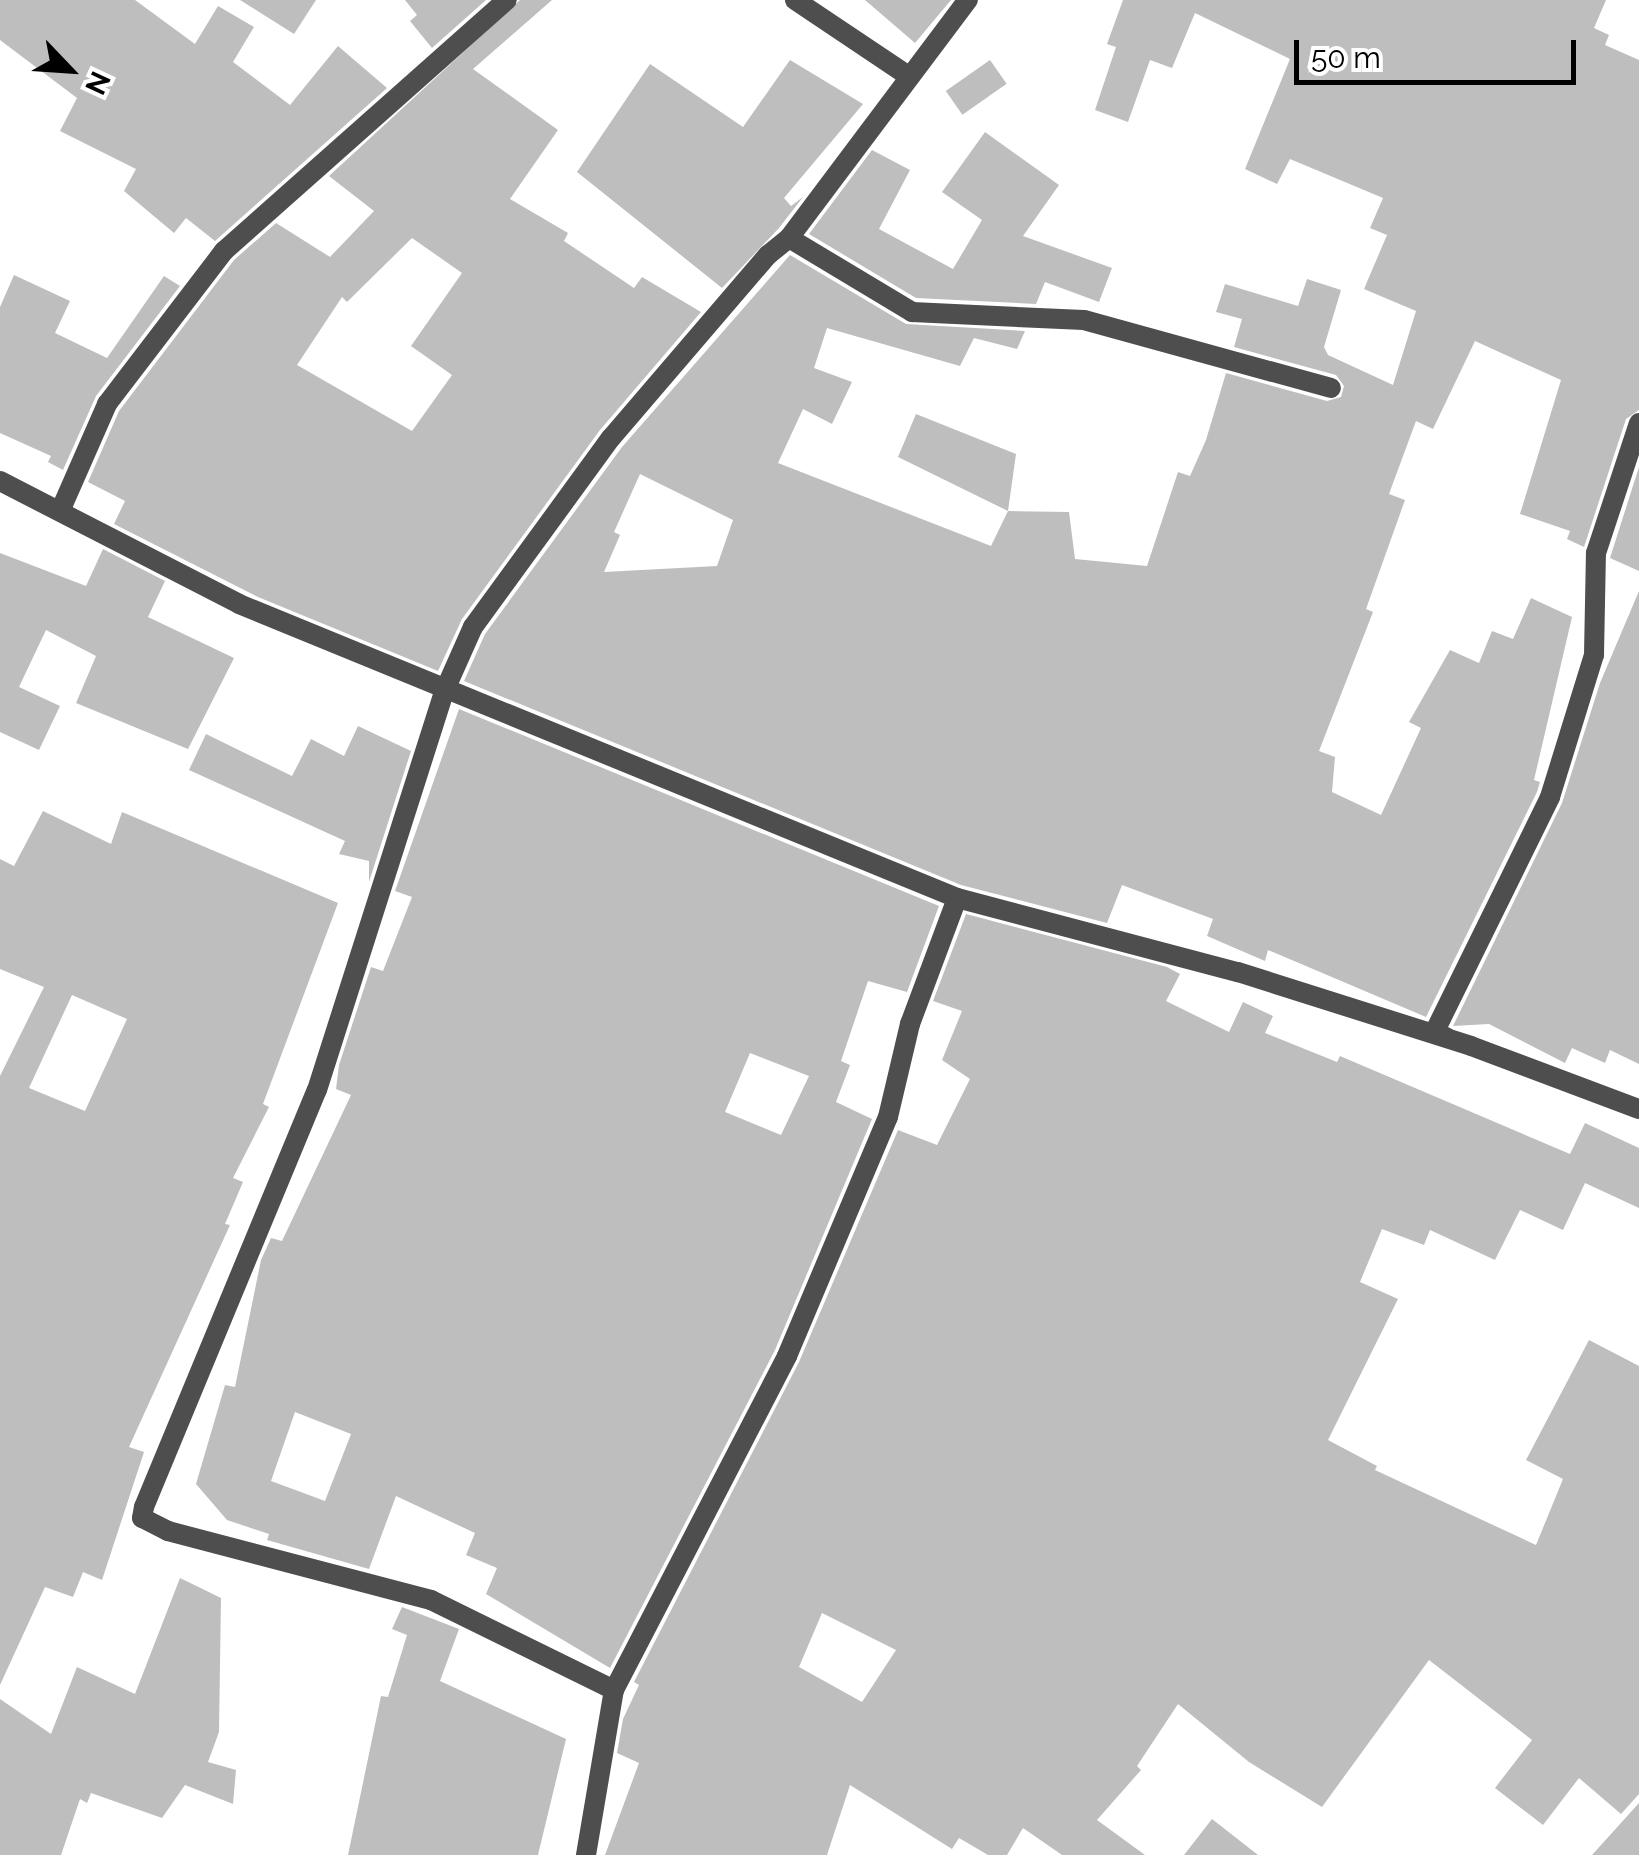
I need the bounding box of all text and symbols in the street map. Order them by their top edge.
north arrow [20,20,120,120]
scale bar [1299,20,1582,82]
text: 50 m [1311,40,1381,75]
text: N [78,66,117,100]

